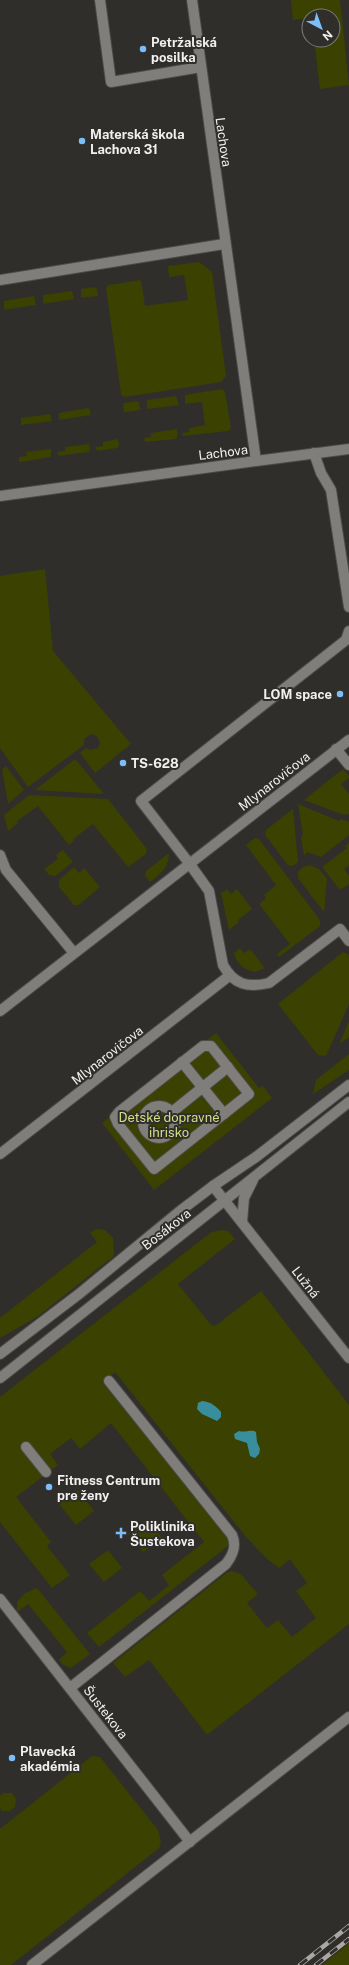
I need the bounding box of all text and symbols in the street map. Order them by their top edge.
north arrow [301,8,341,48]
text: N [320,28,335,43]
place label: Petržalská posilka [151,35,217,65]
marker: Petržalská posilka [138,44,148,54]
street label: Lachova [213,116,234,168]
place label: Materská škola Lachova 31 [90,127,185,157]
marker: Materská škola Lachova 31 [77,136,87,146]
street label: Lachova [197,442,249,463]
place label: LOM space [263,687,332,702]
marker: LOM space [335,689,345,699]
street label: Mlynarovičova [236,749,313,814]
place label: TS-628 [131,756,179,771]
marker: TS-628 [118,758,128,768]
street label: Mlynarovičova [69,1023,146,1088]
park label: Detské dopravné ihrisko [118,1110,220,1140]
street label: Bosákova [139,1206,194,1253]
street label: Lužná [289,1264,323,1301]
place label: Fitness Centrum pre ženy [57,1473,160,1503]
marker: Fitness Centrum pre ženy [44,1482,54,1492]
place label: Poliklinika Šustekova [130,1519,195,1549]
marker: Poliklinika Šustekova [115,1527,127,1539]
street label: Šustekova [80,1683,131,1742]
place label: Plavecká akadémia [20,1744,80,1774]
marker: Plavecká akadémia [7,1753,17,1763]

